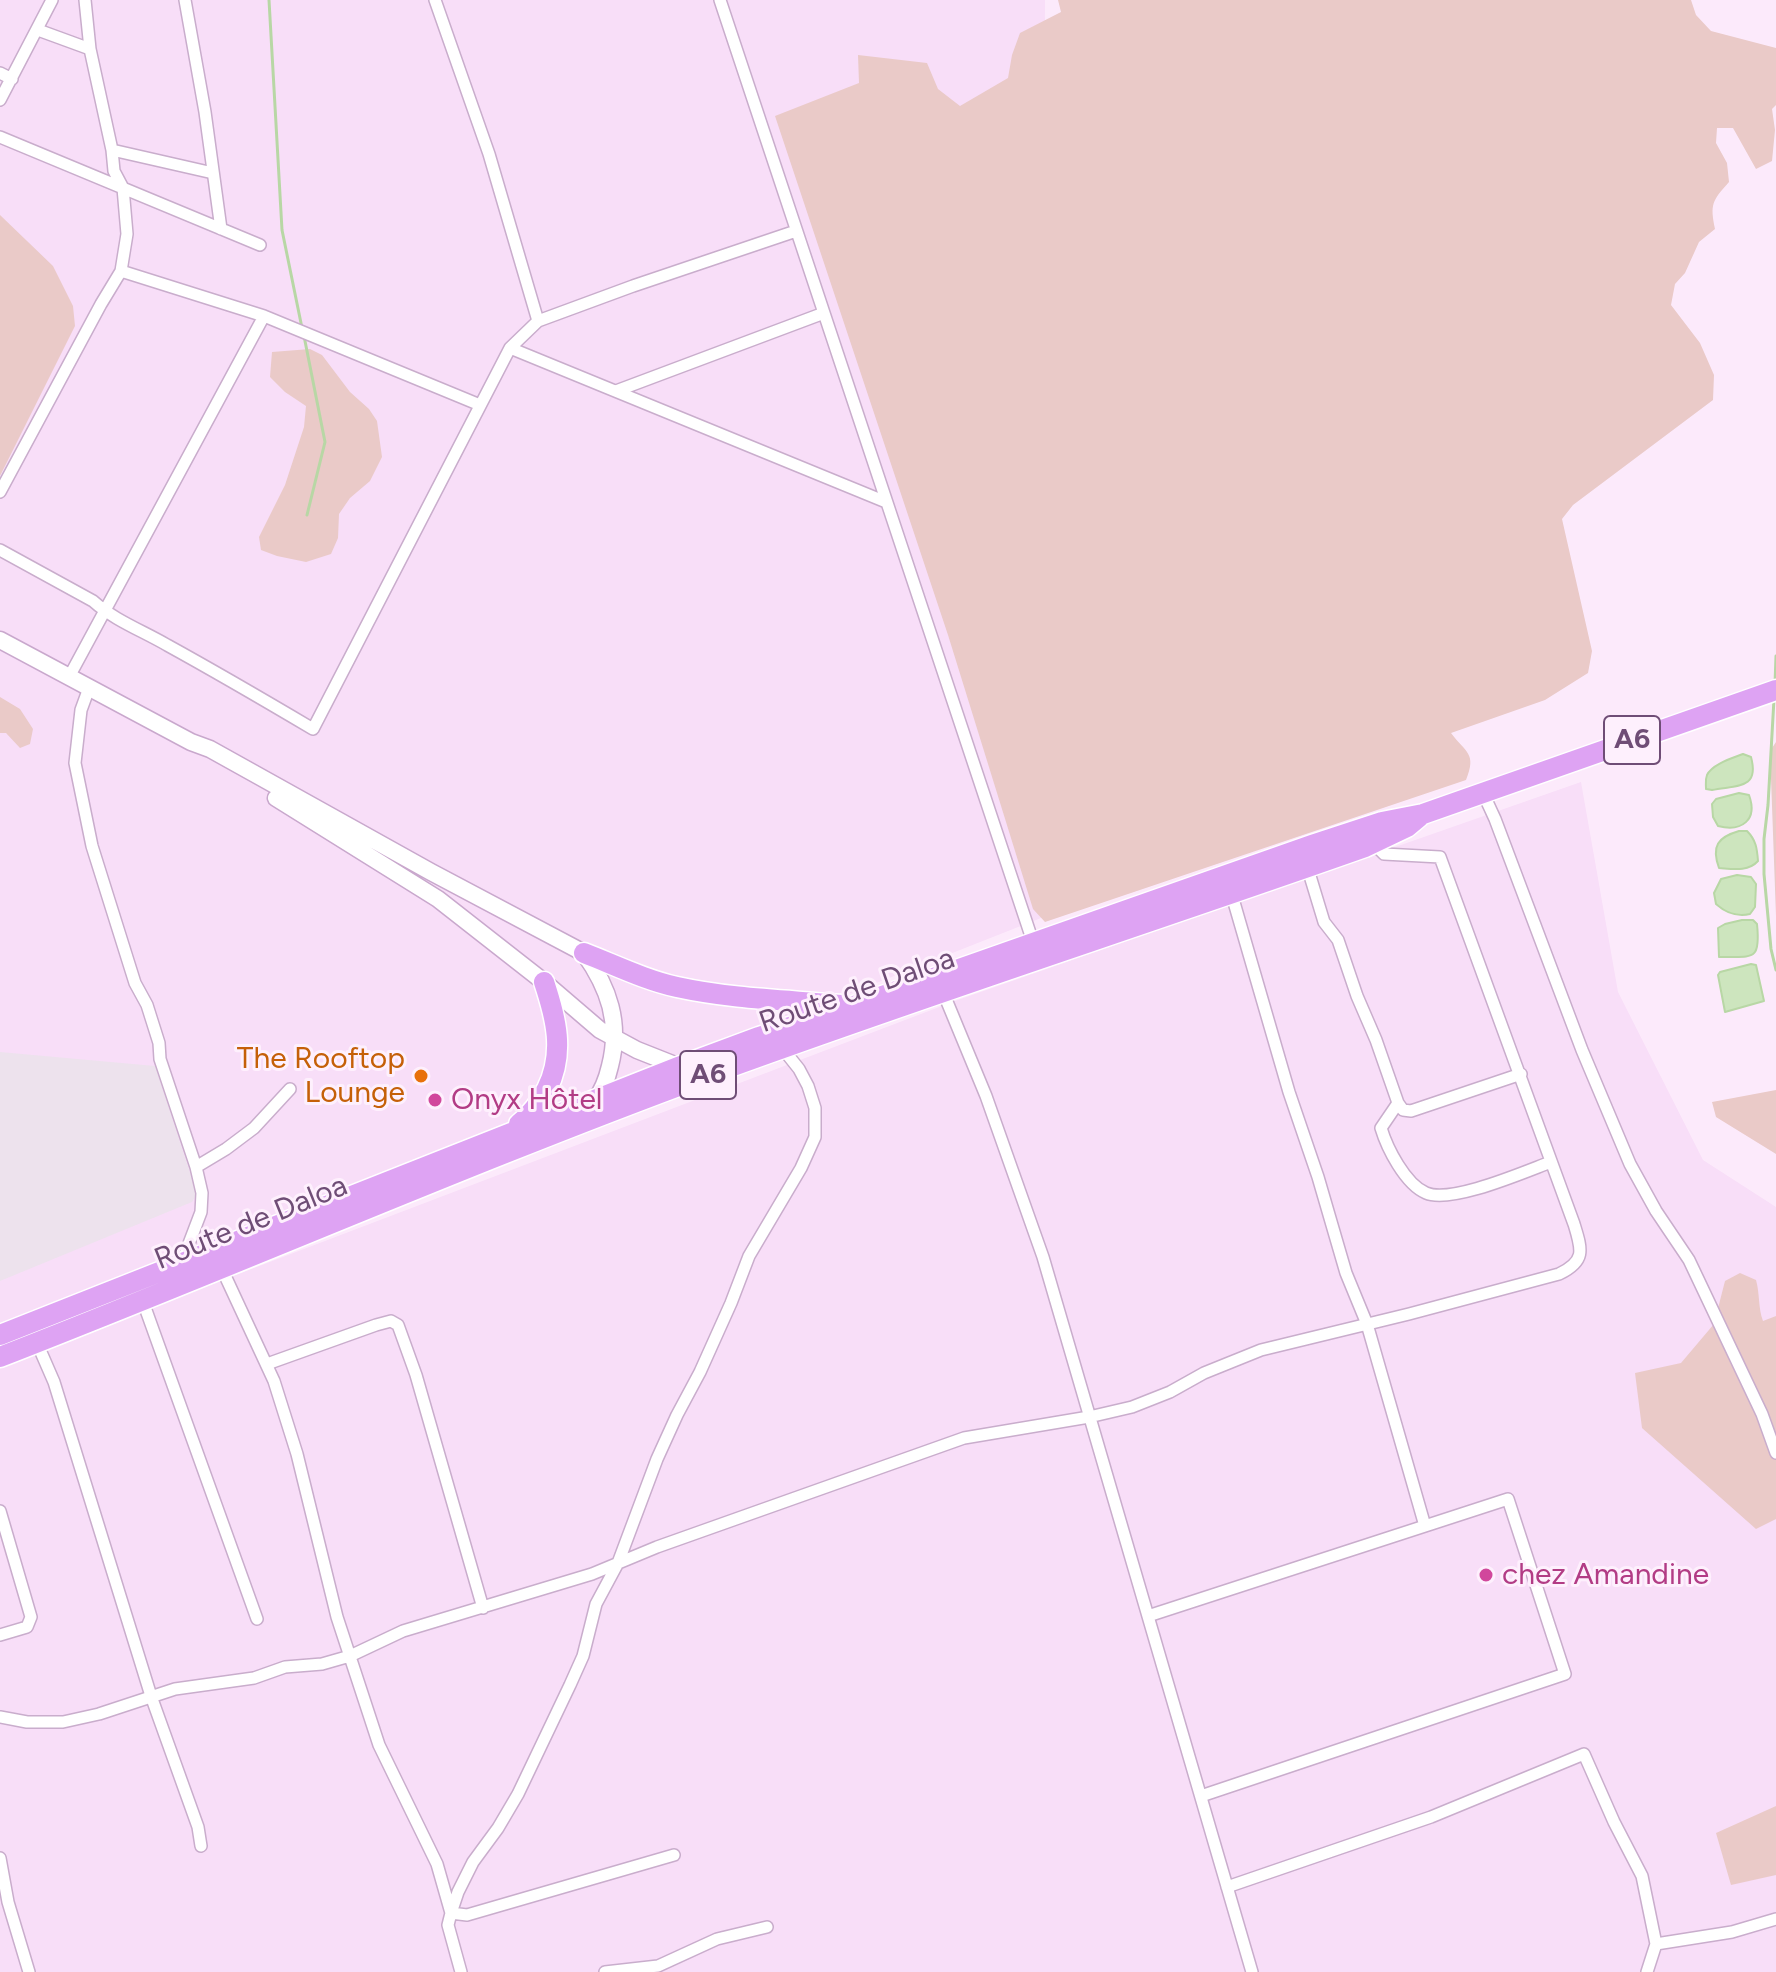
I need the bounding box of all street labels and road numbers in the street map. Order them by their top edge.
road number: A6 [1604,716,1660,764]
street label: Route de Daloa [754,941,960,1041]
road number: A6 [680,1051,736,1099]
street label: Route de Daloa [149,1168,353,1278]

